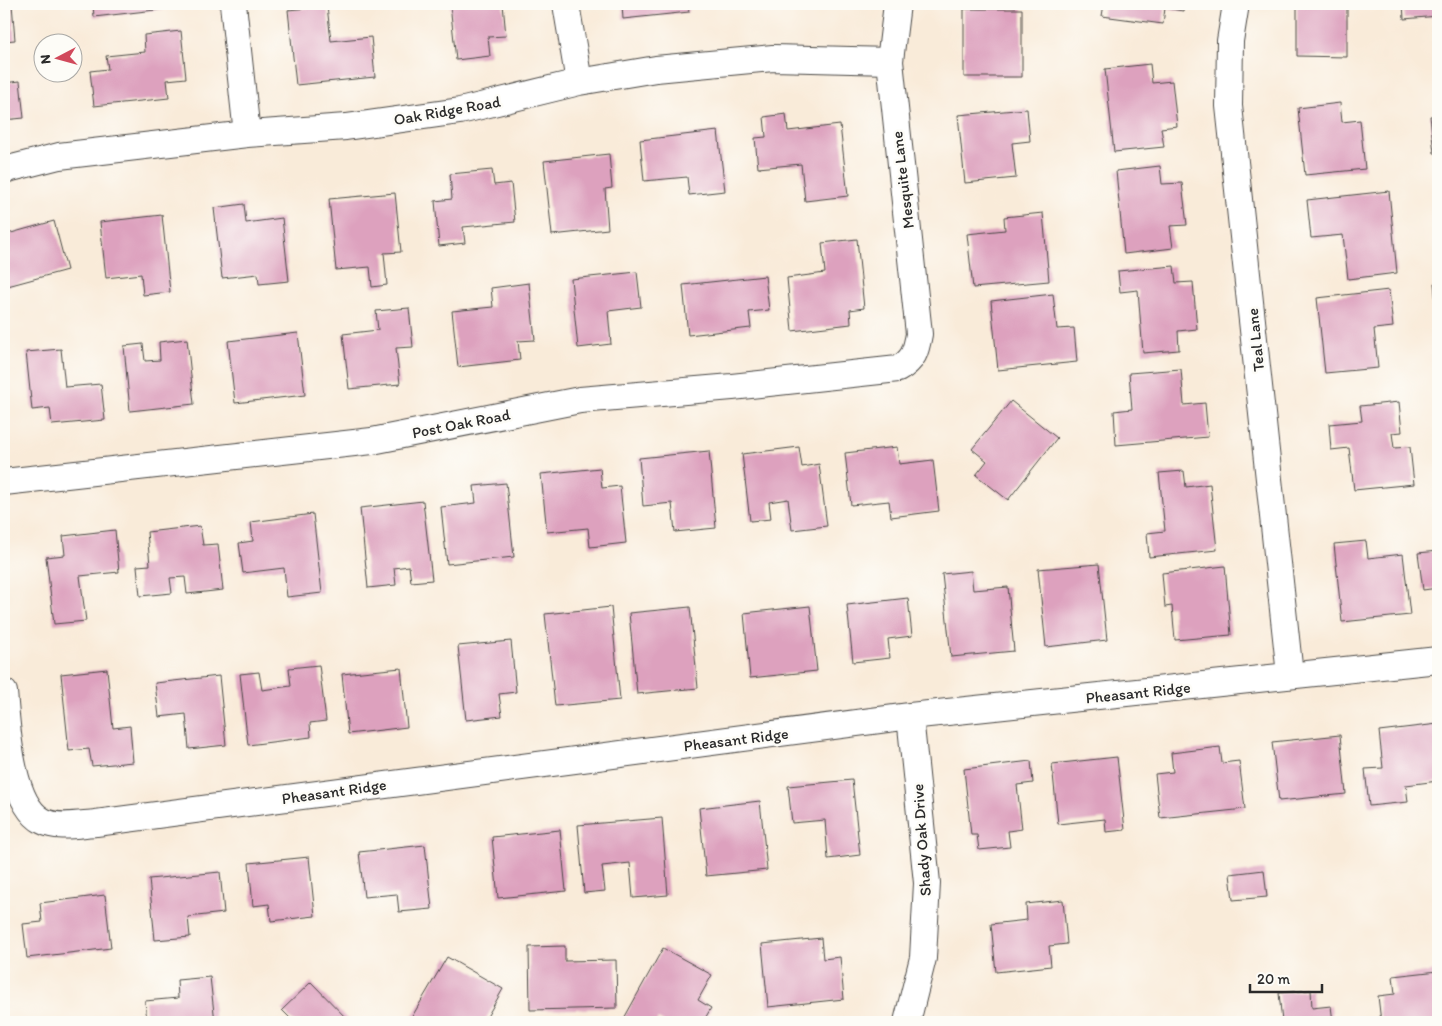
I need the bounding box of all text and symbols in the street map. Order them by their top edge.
north arrow [32,32,82,82]
text: N [37,54,55,65]
street label: Oak Ridge Road [392,92,502,129]
street label: Mesquite Lane [887,130,918,230]
street label: Teal Lane [1243,307,1268,373]
street label: Post Oak Road [410,405,512,442]
street label: Pheasant Ridge [1085,678,1192,707]
street label: Pheasant Ridge [683,724,790,755]
street label: Pheasant Ridge [281,775,388,808]
street label: Shady Oak Drive [908,783,935,897]
scale bar [1250,961,1322,993]
text: 20 m [1257,970,1291,988]

